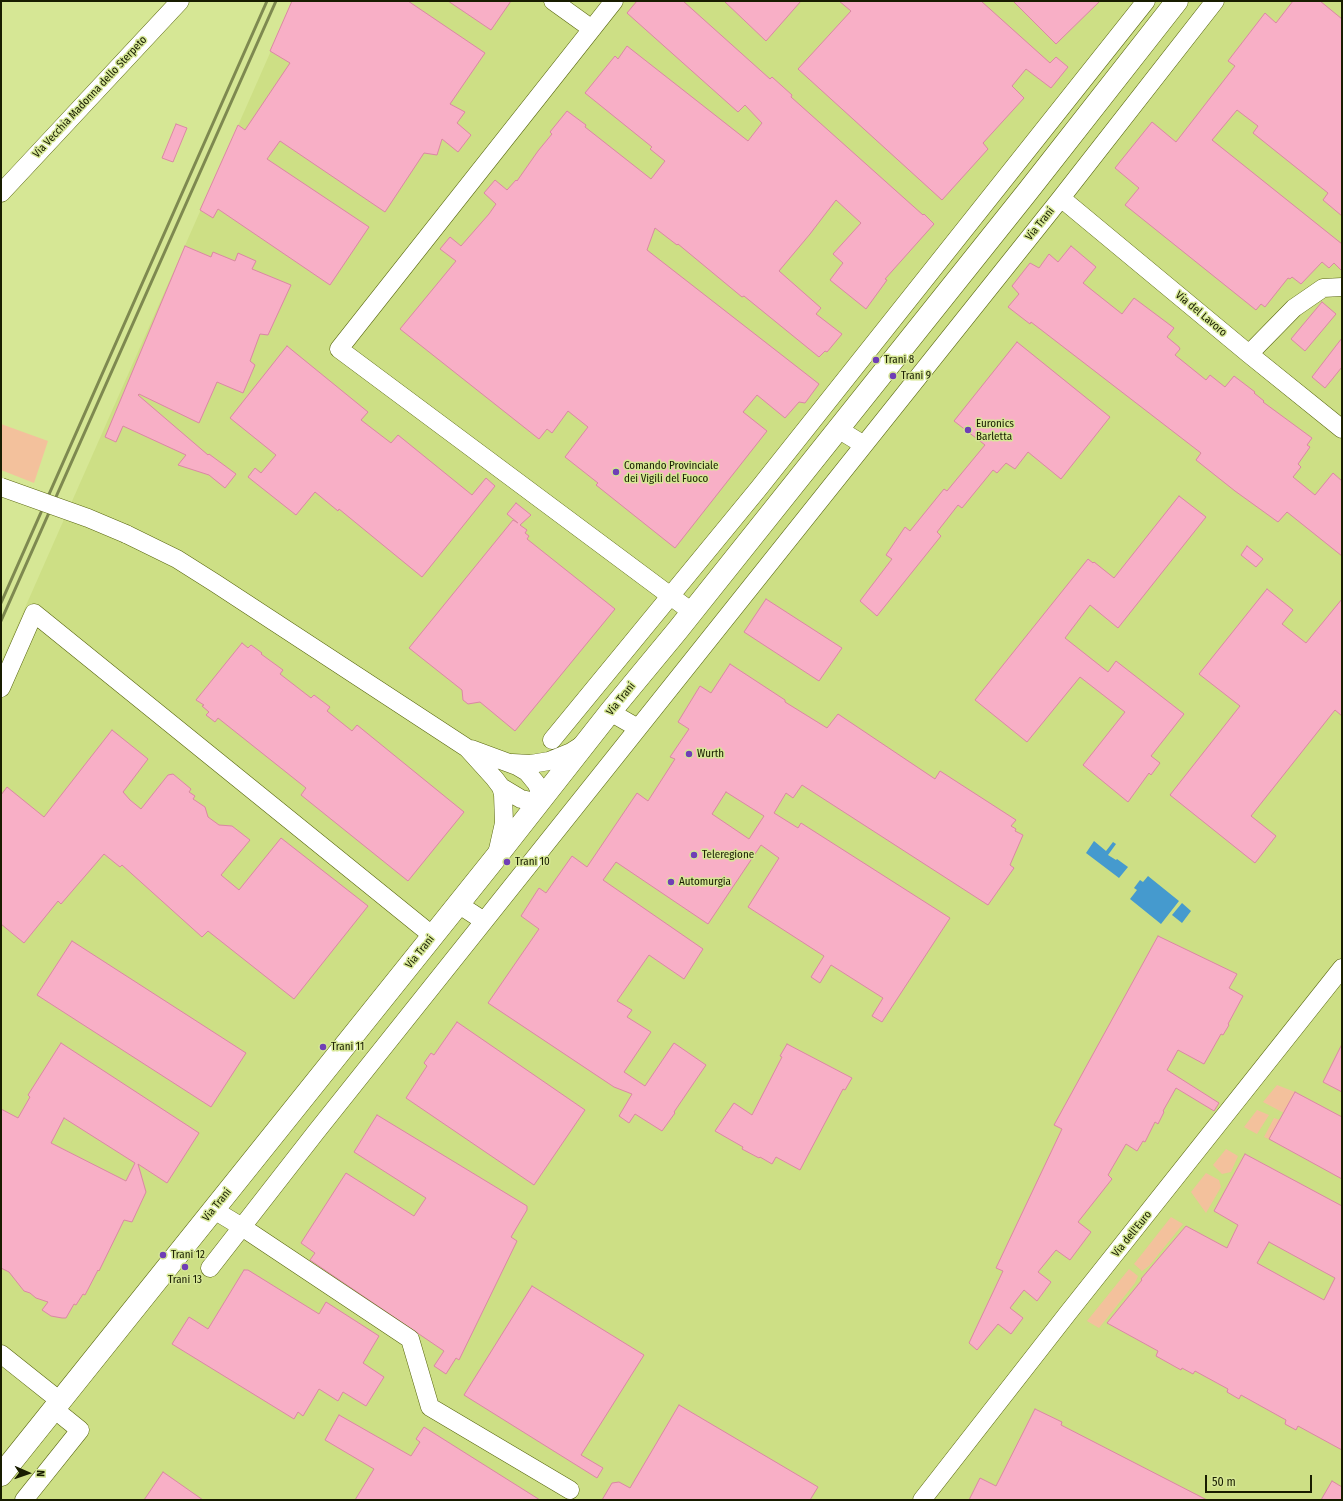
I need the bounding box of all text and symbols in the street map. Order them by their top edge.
street label: Via Vecchia Madonna dello Sterpeto [30,33,150,161]
street label: Via Trani [1023,205,1057,243]
street label: Via del Lavoro [1173,289,1229,339]
place label: Trani 8 [884,353,914,367]
marker: Trani 8 [871,355,881,365]
place label: Trani 9 [901,369,931,383]
marker: Trani 9 [888,371,898,381]
place label: Euronics Barletta [976,417,1014,443]
marker: Euronics Barletta [963,425,973,435]
place label: Comando Provinciale dei Vigili del Fuoco [624,459,718,485]
marker: Comando Provinciale dei Vigili del Fuoco [611,467,621,477]
street label: Via Trani [604,680,638,718]
place label: Wurth [697,747,724,761]
marker: Wurth [684,749,694,759]
place label: Teleregione [702,848,754,862]
marker: Teleregione [689,850,699,860]
place label: Trani 10 [515,855,550,869]
marker: Trani 10 [502,857,512,867]
place label: Automurgia [679,875,731,889]
marker: Automurgia [666,877,676,887]
street label: Via Trani [403,933,437,971]
place label: Trani 11 [331,1040,364,1054]
marker: Trani 11 [318,1042,328,1052]
street label: Via Trani [200,1186,234,1224]
street label: Via dell'Euro [1109,1208,1155,1260]
place label: Trani 12 [171,1248,205,1262]
marker: Trani 12 [158,1250,168,1260]
marker: Trani 13 [180,1262,190,1272]
place label: Trani 13 [168,1273,202,1287]
north arrow [8,1453,48,1493]
scale bar [1207,1467,1314,1493]
text: N [34,1470,47,1477]
text: 50 m [1212,1475,1236,1489]

